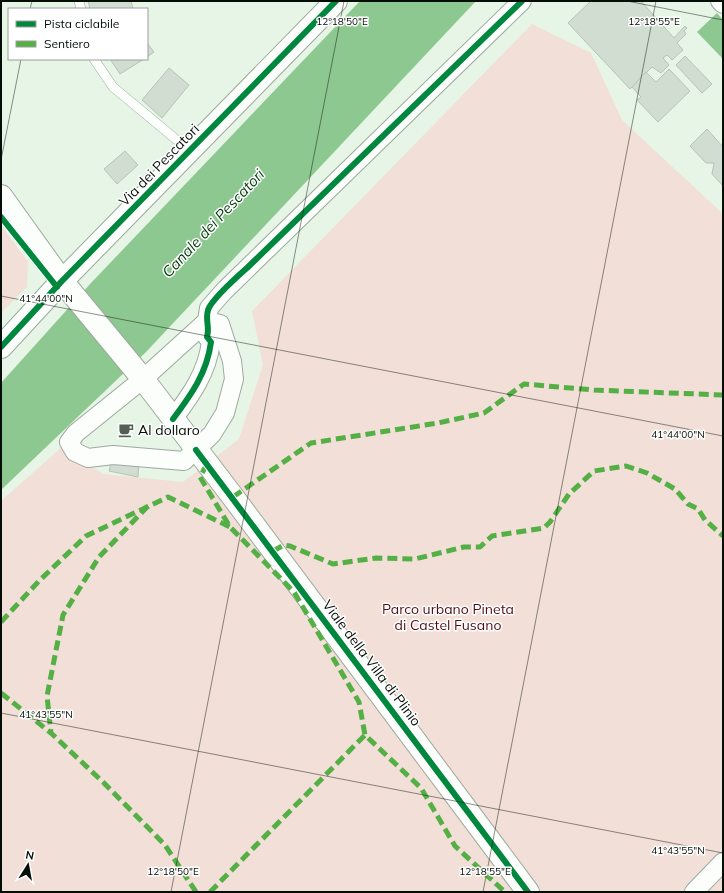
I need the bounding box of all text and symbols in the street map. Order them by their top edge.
legend [8,8,148,60]
text: 12°18'50"E [316,15,368,28]
text: 12°18'55"E [628,15,680,28]
text: Pista ciclabile [44,16,119,31]
text: Sentiero [44,36,90,51]
street label: Via dei Pescatori [115,120,203,210]
water label: Canale dei Pescatori [158,165,268,281]
text: 41°44'00"N [19,292,73,305]
cafe icon: Al dollaro [117,421,135,439]
place label: Al dollaro [138,421,200,439]
text: 41°44'00"N [651,428,705,441]
street label: Viale della Villa di Plinio [319,596,425,730]
park label: Parco urbano Pineta di Castel Fusano [382,600,514,634]
text: 41°43'55"N [19,708,73,721]
text: 41°43'55"N [651,844,705,857]
north arrow [8,845,48,885]
text: N [24,848,35,863]
text: 12°18'50"E [147,865,199,878]
text: 12°18'55"E [459,865,511,878]

